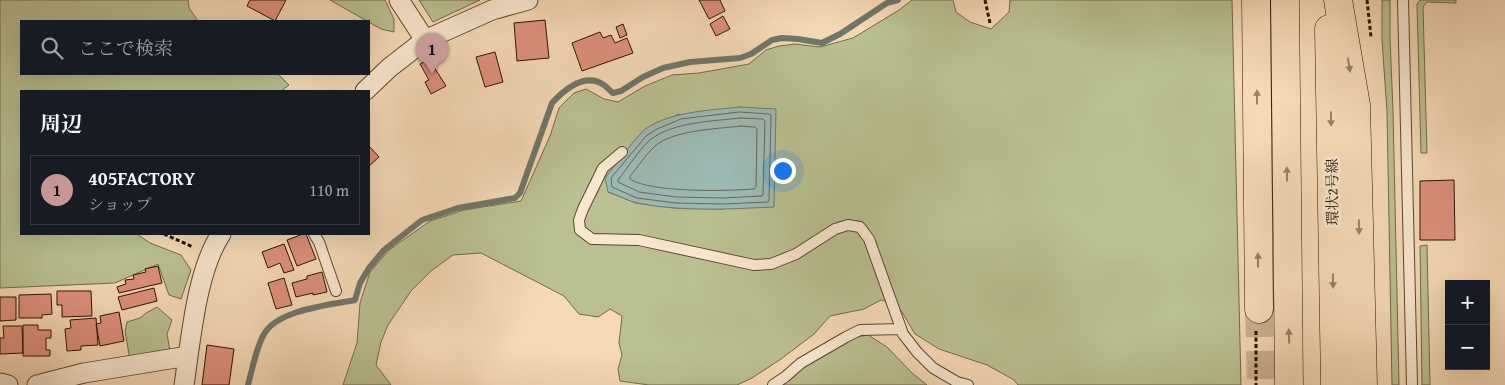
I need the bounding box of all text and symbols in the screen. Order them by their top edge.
search box [20,20,370,75]
pin: 1 [416,33,448,74]
icon: search [38,34,66,62]
text: ここで検索 [78,34,173,62]
one-way arrow [1346,58,1354,74]
one-way arrow [1253,89,1261,105]
text: 周辺 [40,108,82,139]
one-way arrow [1327,111,1335,127]
your location [770,158,796,184]
street label: 環状2号線 [1321,158,1343,226]
text: 405FACTORY [88,164,195,192]
one-way arrow [1283,166,1291,182]
text: 1 [53,178,61,202]
text: 110 m [309,178,349,202]
text: ショップ [88,192,152,216]
one-way arrow [1355,220,1363,236]
one-way arrow [1254,252,1262,268]
one-way arrow [1329,273,1337,289]
map controls [1445,280,1490,370]
button: + [1445,280,1490,325]
button: − [1445,325,1490,370]
one-way arrow [1285,328,1293,344]

